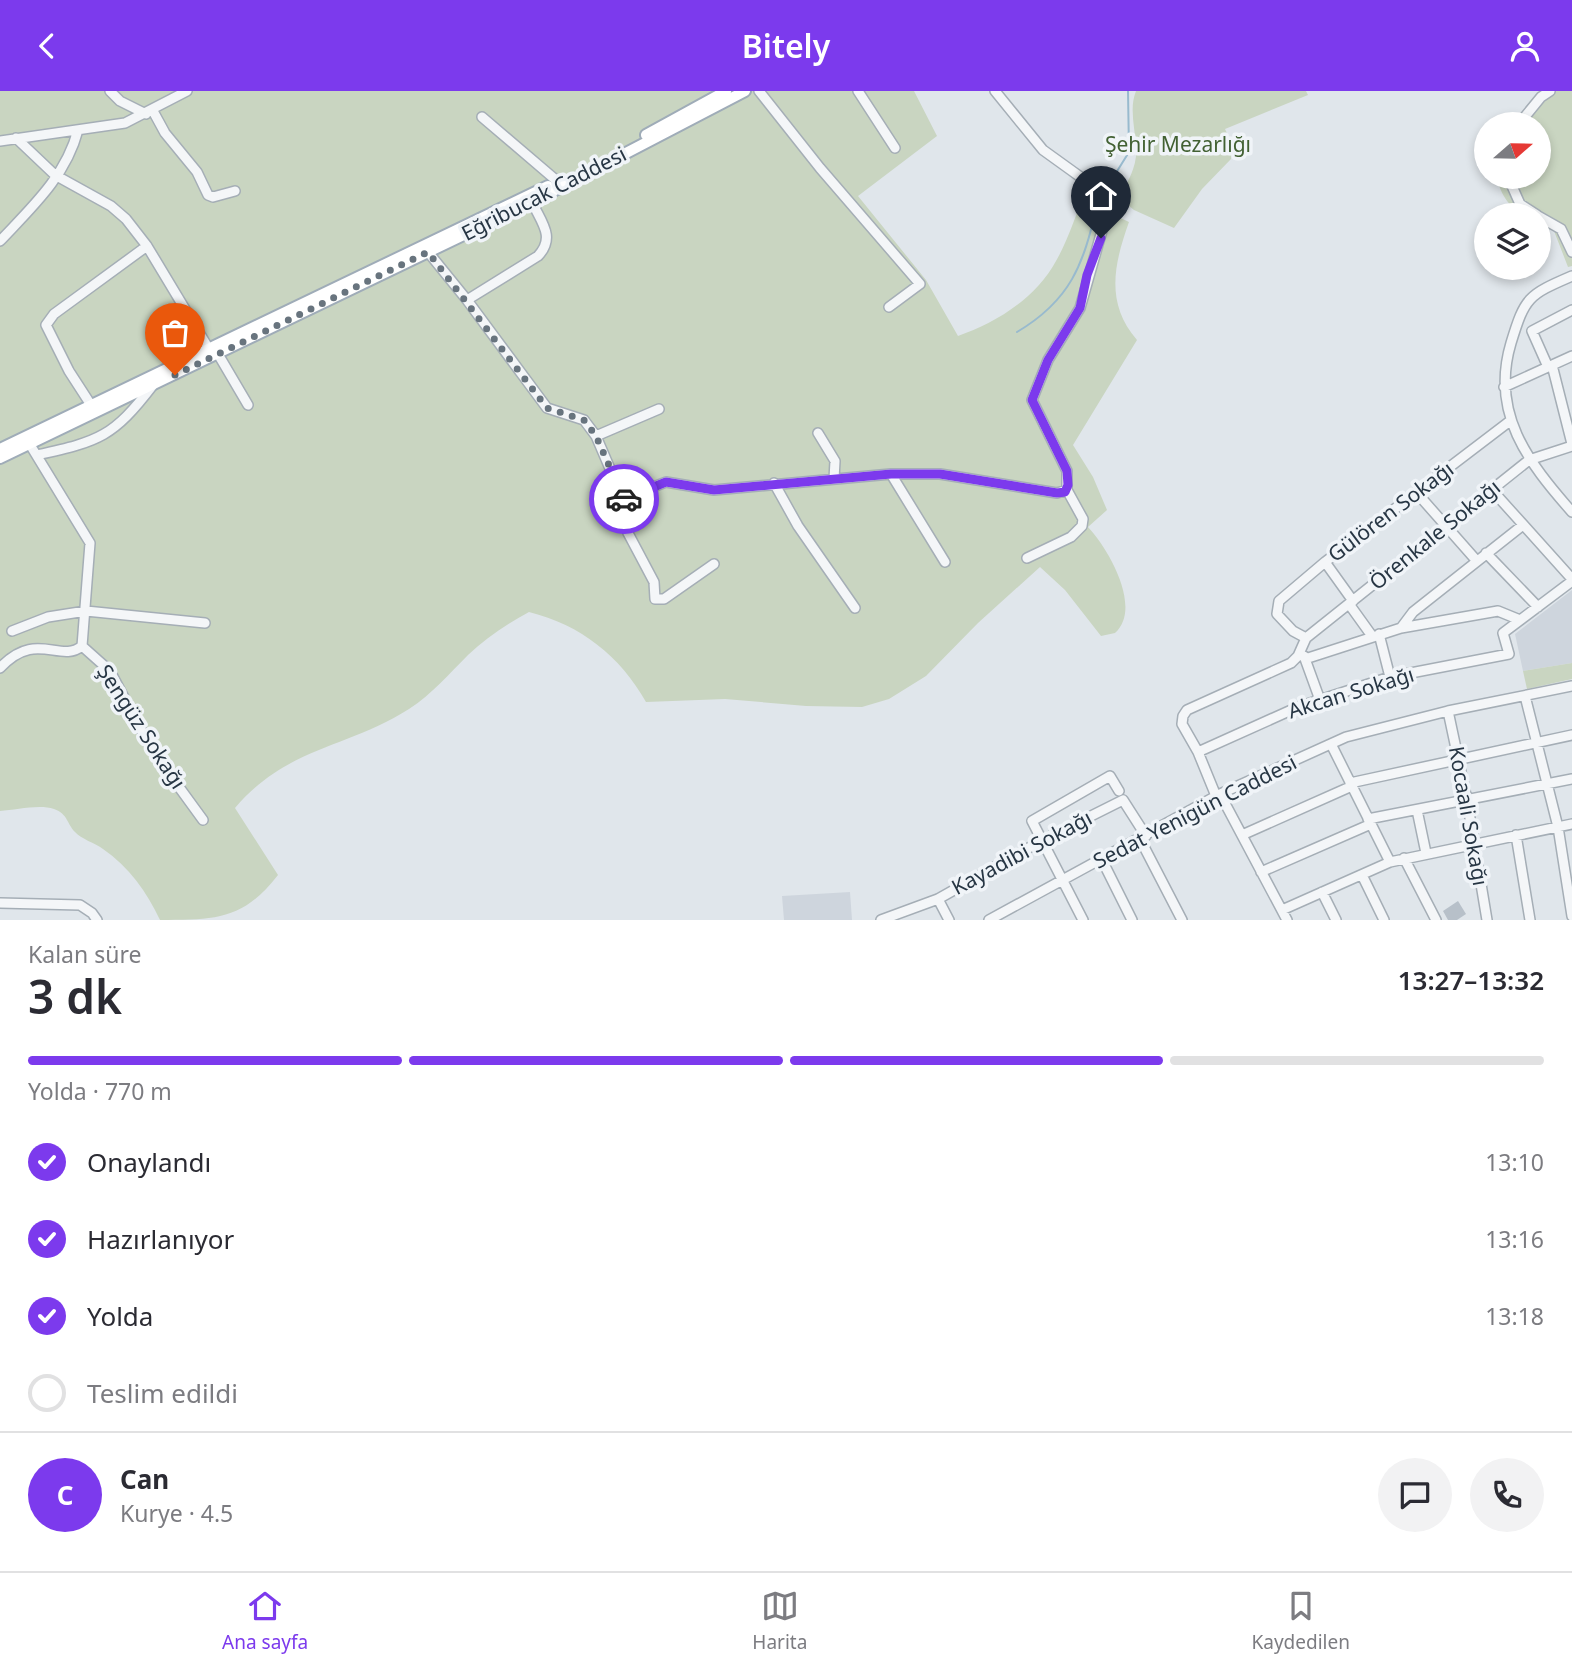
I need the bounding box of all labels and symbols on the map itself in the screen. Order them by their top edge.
north arrow [1474,112,1550,189]
park label: Şehir Mezarlığı [1105,130,1251,158]
street label: Eğribucak Caddesi [456,139,631,247]
pin [1071,166,1131,238]
pin [145,303,205,375]
street label: Gülören Sokağı [1322,455,1459,568]
courier [589,464,659,534]
street label: Örenkale Sokağı [1363,473,1506,596]
street label: Şengüz Sokağı [91,659,193,794]
street label: Akcan Sokağı [1284,660,1417,725]
street label: Kocaali Sokağı [1443,744,1495,888]
street label: Sedat Yenigün Caddesi [1088,748,1301,875]
street label: Kayadibi Sokağı [947,803,1097,901]

